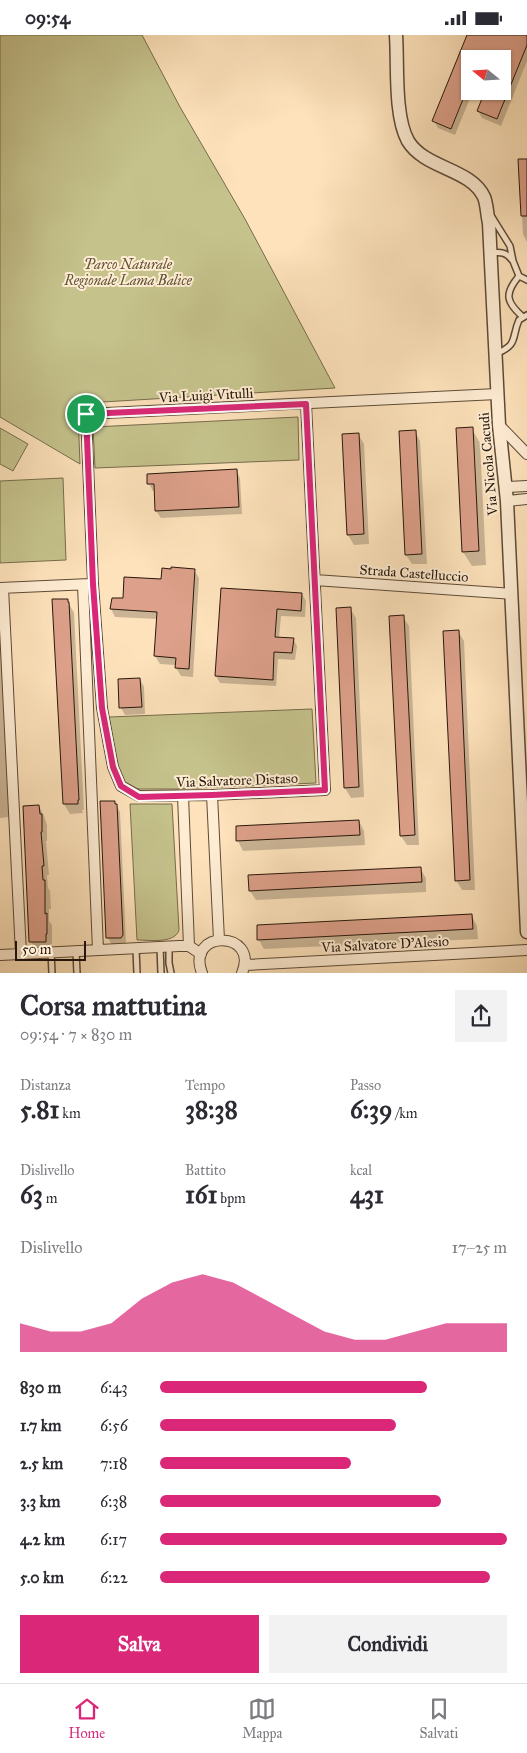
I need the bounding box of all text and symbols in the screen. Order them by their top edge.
text: 09:54 [25,6,70,29]
north arrow [461,50,511,100]
map controls [461,50,511,100]
park label: Parco Naturale Regionale Lama Balice [63,256,193,289]
street label: Via Luigi Vitulli [157,385,254,407]
pin [65,393,107,435]
icon: arrive [72,400,100,428]
street label: Via Nicola Cacudi [476,411,502,517]
street label: Strada Castelluccio [359,561,469,586]
street label: Via Salvatore Distaso [175,770,298,791]
street label: Via Salvatore D'Alesio [320,933,449,956]
scale bar [15,938,86,961]
text: 50 m [22,941,51,958]
text: Corsa mattutina [20,988,207,1023]
button: share [455,990,507,1042]
text: 09:54 · 7 × 830 m [20,1025,132,1044]
text: Distanza [20,1077,71,1094]
text: Tempo [185,1077,225,1094]
text: Passo [350,1077,381,1094]
text: 5.81 [20,1094,59,1125]
text: 38:38 [185,1094,238,1125]
text: 6:39 [350,1094,393,1125]
text: km [59,1105,81,1122]
text: /km [393,1105,418,1122]
text: Dislivello [20,1162,75,1179]
text: Battito [185,1162,226,1179]
text: kcal [350,1162,372,1179]
text: 63 [20,1179,43,1210]
text: 161 [185,1179,217,1210]
text: 431 [350,1179,384,1210]
text: m [43,1190,58,1207]
text: bpm [217,1190,246,1207]
text: Dislivello [20,1238,82,1257]
text: 17–25 m [452,1238,507,1257]
text: 830 m [20,1378,61,1397]
text: 6:43 [100,1378,128,1397]
text: 1.7 km [20,1416,62,1435]
text: 6:56 [100,1416,128,1435]
text: 2.5 km [20,1454,63,1473]
text: 7:18 [100,1454,127,1473]
text: 3.3 km [20,1492,60,1511]
text: 6:38 [100,1492,127,1511]
text: 4.2 km [20,1530,65,1549]
text: 6:17 [100,1530,127,1549]
text: 5.0 km [20,1568,64,1587]
text: 6:22 [100,1568,128,1587]
button: Salva [20,1615,259,1673]
button: Condividi [269,1615,507,1673]
tab: Home [69,1695,105,1742]
tab: Mappa [242,1695,282,1742]
tab: Salvati [419,1695,458,1742]

